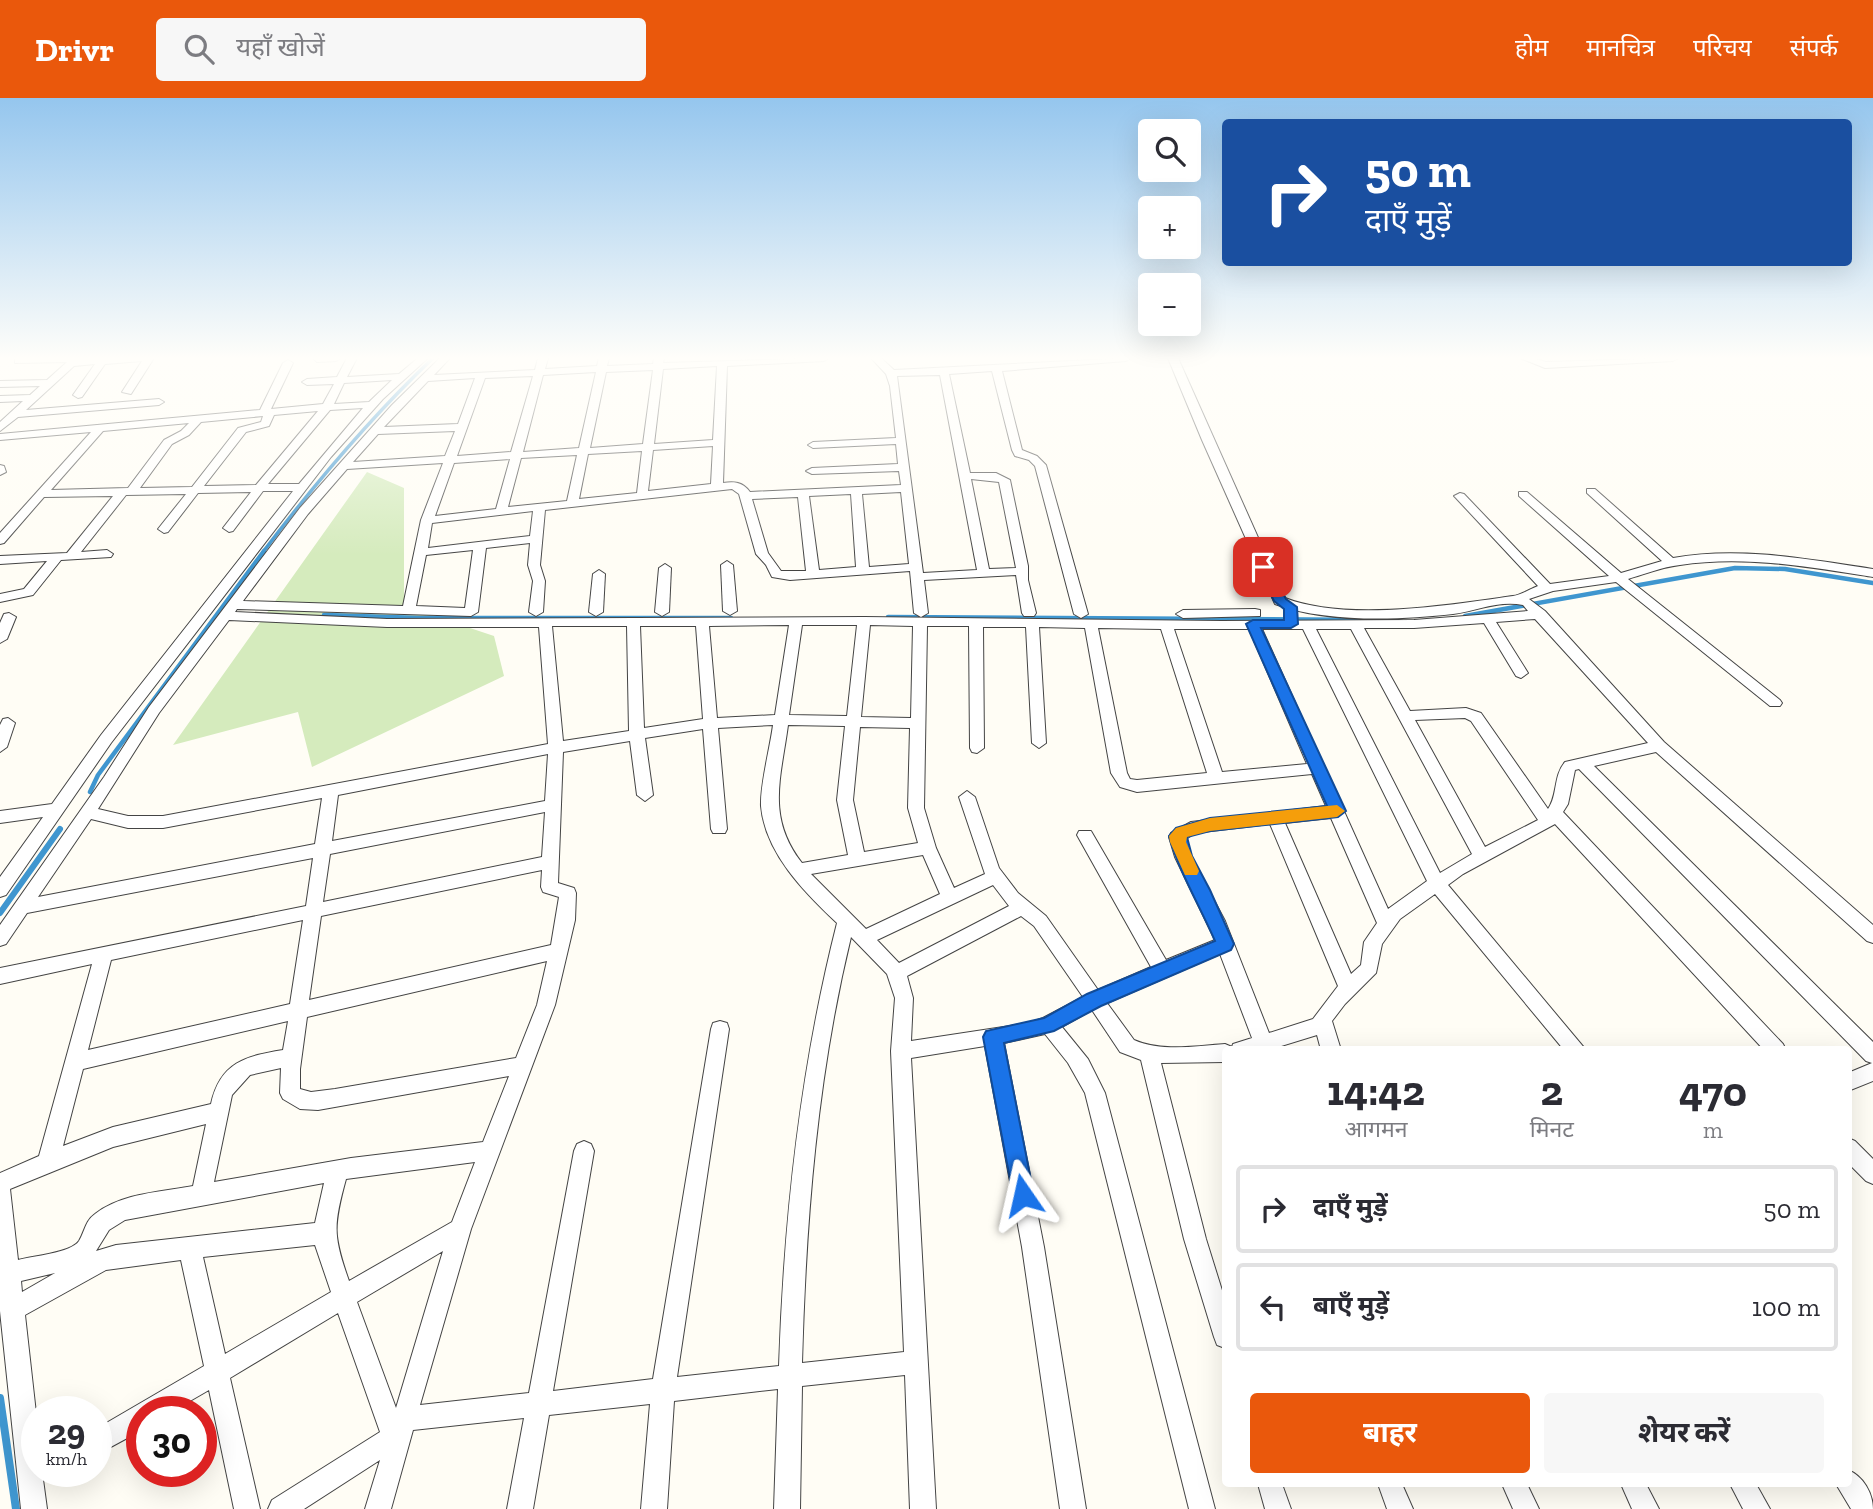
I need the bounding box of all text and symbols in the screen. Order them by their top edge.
search box [156,18,646,81]
text: Drivr [35,30,114,69]
icon: search [180,30,218,68]
text: यहाँ खोजें [236,31,325,63]
text: होम [1515,33,1548,62]
text: मानचित्र [1586,33,1655,62]
text: परिचय [1693,33,1752,62]
text: संपर्क [1790,33,1838,62]
map controls [1138,119,1201,336]
button: search [1138,119,1201,182]
text: 50 m [1365,141,1471,200]
icon: right [1250,147,1341,238]
button: + [1138,196,1201,259]
text: दाएँ मुड़ें [1365,201,1452,239]
button: − [1138,273,1201,336]
pin [1233,537,1293,597]
icon: arrive [1244,548,1282,586]
text: 14:42 [1327,1065,1425,1116]
text: 2 [1541,1065,1563,1116]
text: 470 [1679,1066,1747,1117]
text: आगमन [1344,1115,1407,1143]
text: मिनट [1530,1115,1574,1143]
text: m [1703,1116,1723,1144]
position arrow [986,1158,1060,1232]
icon: right [1254,1190,1292,1228]
text: दाएँ मुड़ें [1313,1191,1388,1223]
text: 50 m [1763,1193,1820,1225]
icon: left [1254,1288,1292,1326]
text: बाएँ मुड़ें [1313,1289,1389,1321]
text: 100 m [1752,1291,1820,1323]
button: बाहर [1250,1393,1530,1473]
button: शेयर करें [1544,1393,1824,1473]
speed limit sign: 30 [126,1396,217,1487]
text: 29 [48,1411,85,1453]
text: km/h [46,1448,87,1470]

